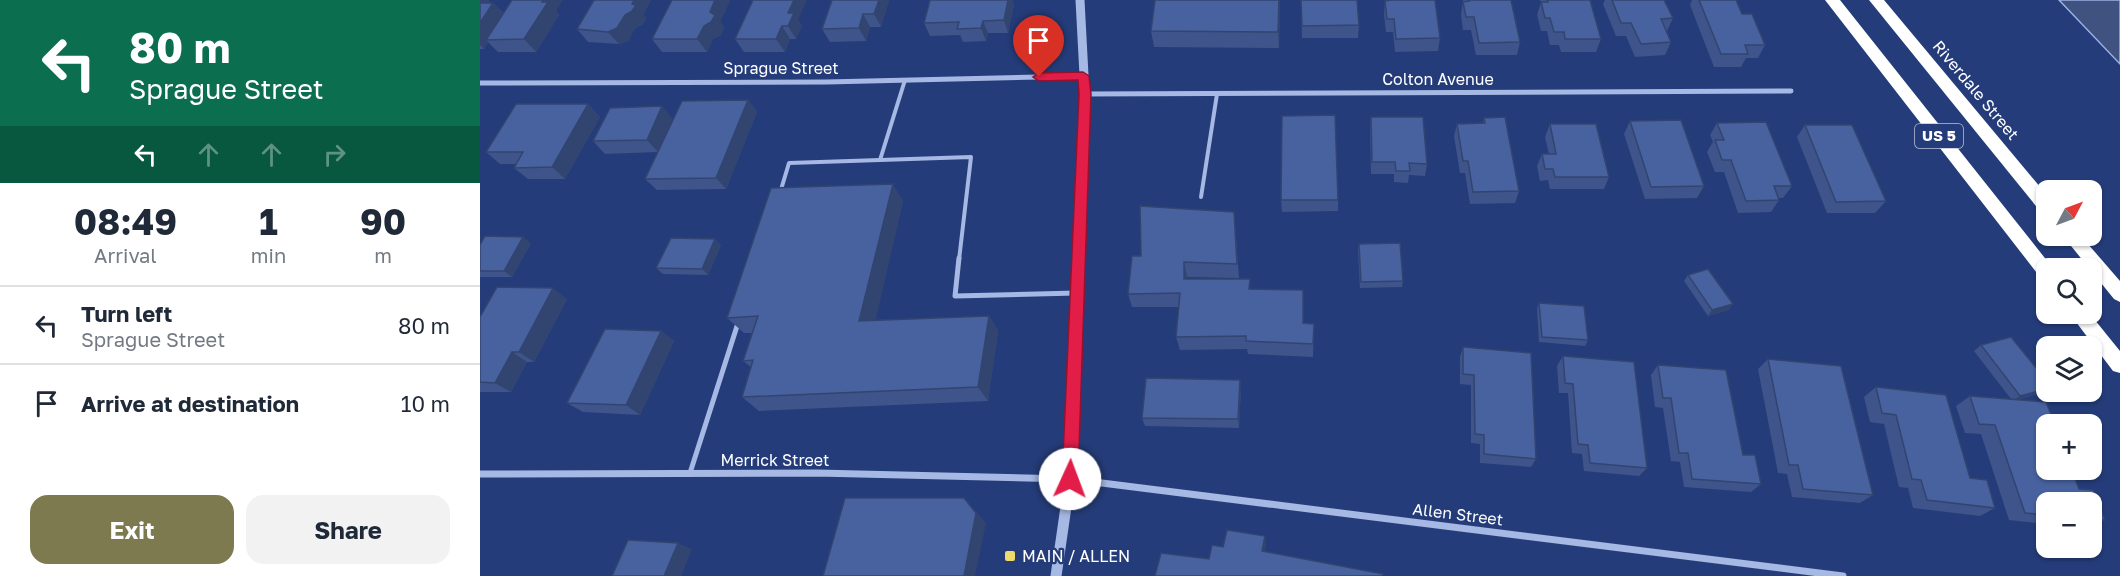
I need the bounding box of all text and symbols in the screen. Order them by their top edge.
pin [1013,15,1064,77]
text: 80 m [129,22,230,72]
icon: left [30,24,108,102]
icon: arrive [1022,24,1055,57]
street label: Riverdale Street [1929,36,2023,144]
street label: Sprague Street [723,58,839,78]
street label: Colton Avenue [1382,69,1494,89]
text: Sprague Street [129,73,324,105]
road number: US 5 [1915,124,1963,148]
icon: left [129,138,162,171]
icon: ahead [192,138,225,171]
icon: ahead [255,138,288,171]
icon: right [318,138,351,171]
north arrow [2036,180,2102,246]
map controls [2036,180,2102,558]
text: 08:49 [74,200,177,243]
text: 1 [259,200,278,243]
text: 90 [360,200,406,243]
text: Arrival [94,243,157,267]
text: min [251,243,286,267]
text: m [374,243,392,267]
button: search [2036,258,2102,324]
text: Turn left [81,300,172,327]
icon: left [30,309,63,342]
text: 80 m [398,312,450,339]
text: Sprague Street [81,327,225,351]
button: layers [2036,336,2102,402]
icon: arrive [30,387,63,420]
text: Arrive at destination [81,390,299,417]
text: 10 m [401,390,450,417]
button: + [2036,414,2102,480]
position arrow [1038,447,1102,511]
street label: Merrick Street [721,450,829,470]
button: − [2036,492,2102,558]
button: Exit [30,495,234,564]
button: Share [246,495,450,564]
street label: Allen Street [1412,499,1504,529]
place label: MAIN / ALLEN [1022,546,1130,566]
marker: MAIN / ALLEN [1003,549,1017,563]

